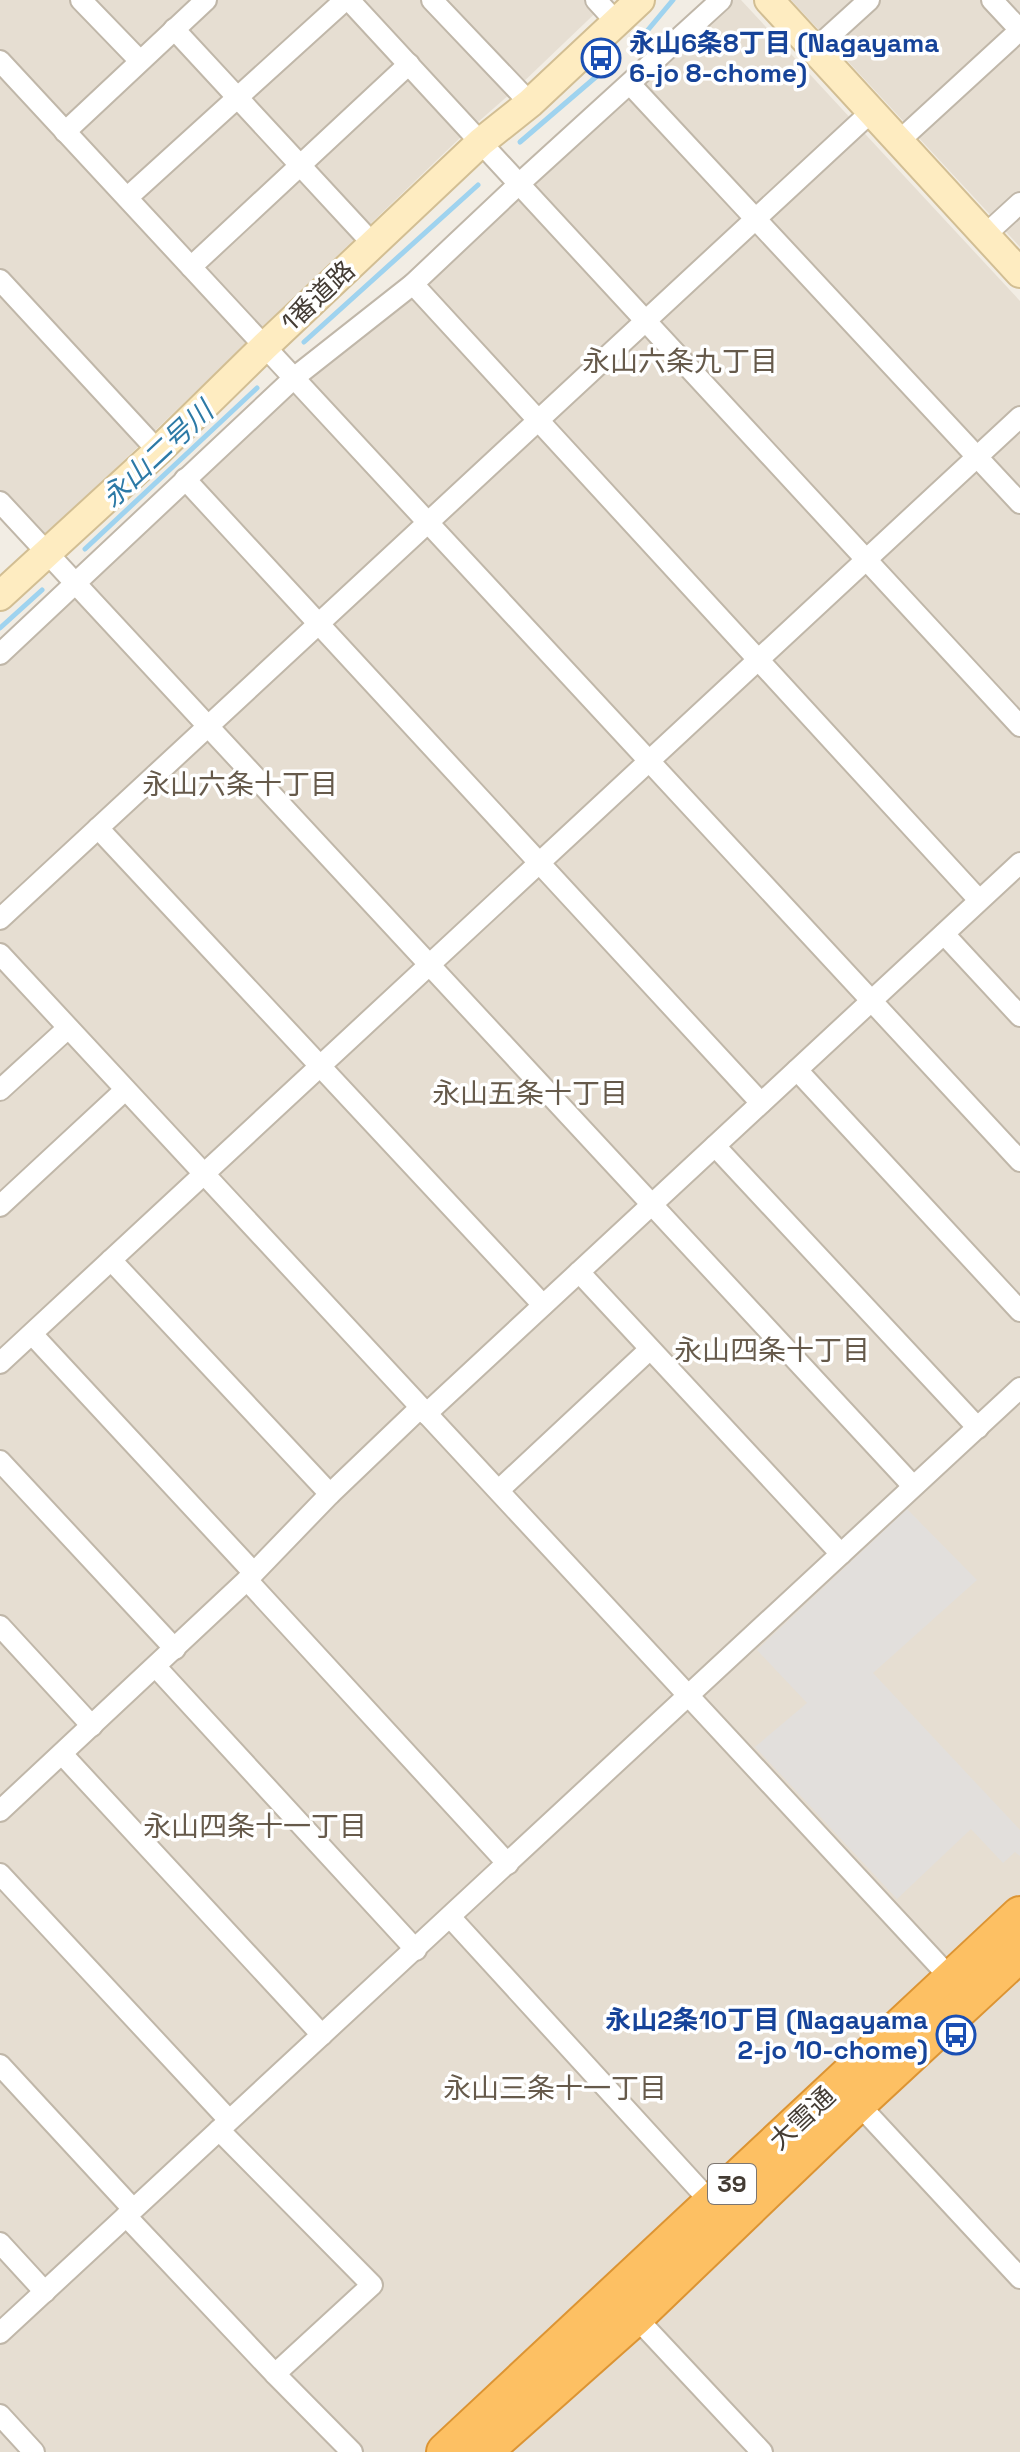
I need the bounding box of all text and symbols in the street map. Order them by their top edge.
place label: 永山6条8丁目 (Nagayama 6-jo 8-chome) [629,26,939,90]
bus stop icon: 永山6条8丁目 (Nagayama 6-jo 8-chome) [580,37,622,79]
street label: 1番道路 [274,253,362,339]
district label: 永山六条九丁目 [582,343,778,379]
water label: 永山二号川 [94,391,223,515]
district label: 永山六条十丁目 [142,766,338,802]
district label: 永山五条十丁目 [432,1075,628,1111]
district label: 永山四条十丁目 [674,1332,870,1368]
district label: 永山四条十一丁目 [143,1808,367,1844]
place label: 永山2条10丁目 (Nagayama 2-jo 10-chome) [605,2003,928,2067]
bus stop icon: 永山2条10丁目 (Nagayama 2-jo 10-chome) [935,2014,977,2056]
district label: 永山三条十一丁目 [443,2070,667,2106]
street label: 大雪通 [762,2079,842,2157]
road number: 39 [708,2164,756,2204]

